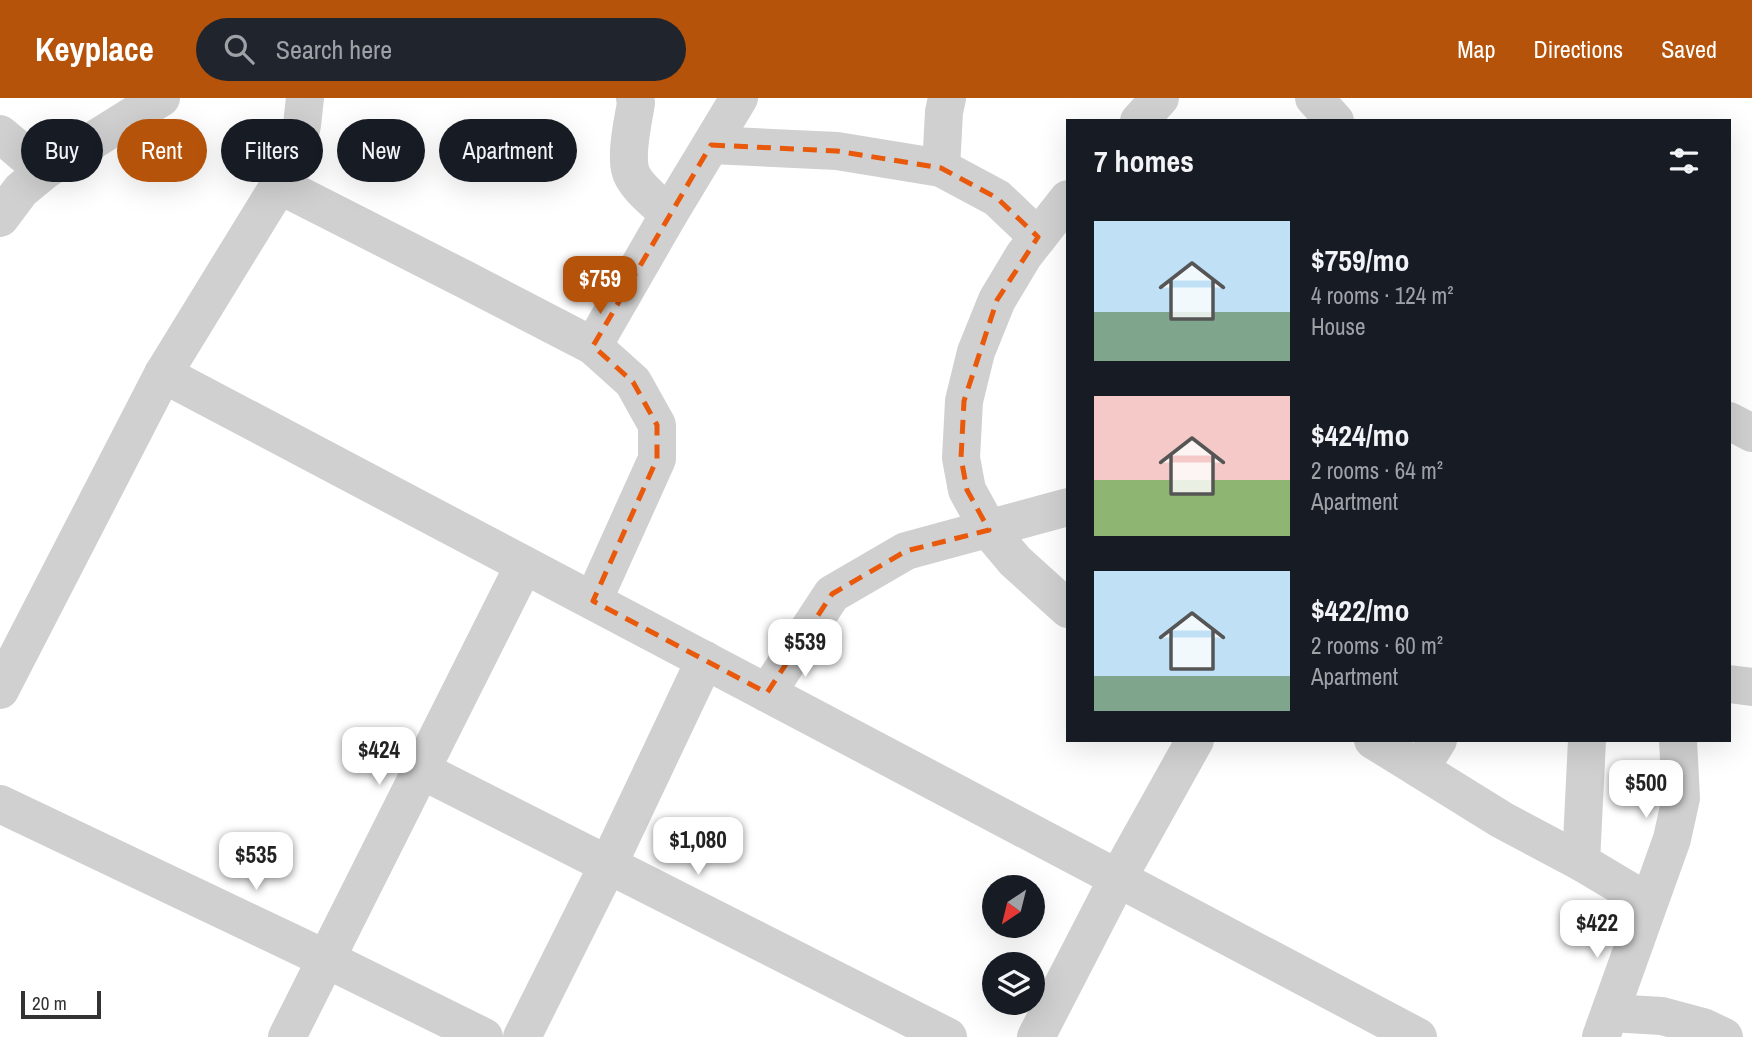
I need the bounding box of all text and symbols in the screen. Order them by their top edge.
search box [196,18,686,81]
text: Keyplace [35,27,154,71]
icon: search [220,30,258,68]
text: Search here [276,32,392,67]
text: Map [1457,33,1495,65]
text: Directions [1533,33,1623,65]
text: Saved [1661,33,1717,65]
chip: Buy [21,119,103,182]
chip: Rent [117,119,207,182]
chip: Filters [221,119,323,182]
chip: New [337,119,425,182]
chip: Apartment [439,119,577,182]
text: 7 homes [1094,141,1194,181]
icon: filters [1665,142,1703,180]
text: $759/mo [1311,240,1409,280]
icon: home [1150,249,1234,333]
pin: $759 [559,256,641,316]
text: $759 [579,263,621,294]
text: 4 rooms · 124 m² [1311,280,1454,311]
text: House [1311,311,1366,342]
text: $424/mo [1311,415,1409,455]
icon: home [1150,424,1234,508]
text: 2 rooms · 64 m² [1311,455,1443,486]
text: Apartment [1311,486,1398,517]
text: $422/mo [1311,590,1409,630]
icon: home [1150,599,1234,683]
pin: $539 [764,620,846,679]
text: $539 [784,626,826,657]
text: 2 rooms · 60 m² [1311,630,1443,661]
text: Apartment [1311,661,1398,692]
pin: $424 [338,728,420,787]
text: $424 [358,734,400,765]
pin: $500 [1605,760,1687,820]
text: $500 [1625,767,1667,798]
pin: $1,080 [641,818,755,877]
text: $1,080 [669,824,727,855]
pin: $535 [215,832,297,892]
text: $535 [235,839,277,870]
north arrow [982,875,1045,938]
map controls [982,875,1045,1015]
pin: $422 [1556,900,1638,960]
text: $422 [1576,907,1618,938]
button: layers [982,952,1045,1015]
scale bar [21,988,102,1020]
text: 20 m [32,990,67,1016]

